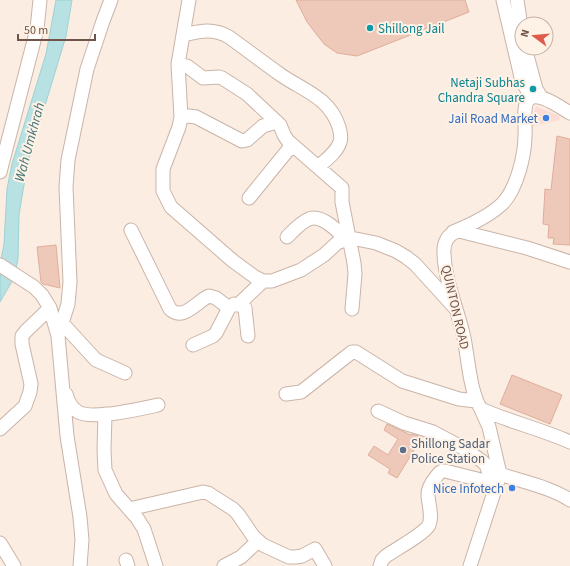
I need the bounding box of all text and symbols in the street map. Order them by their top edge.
scale bar [18,16,95,42]
north arrow [514,16,554,56]
place label: Shillong Jail [378,20,444,38]
text: 50 m [24,22,48,39]
marker: Shillong Jail [365,23,375,33]
text: N [517,28,533,39]
place label: Netaji Subhas Chandra Square [438,74,526,107]
marker: Netaji Subhas Chandra Square [528,84,538,94]
water label: Wah Umkhrah [10,100,50,184]
place label: Jail Road Market [448,110,539,128]
marker: Jail Road Market [541,113,551,123]
street label: QUINTON ROAD [437,263,473,351]
place label: Shillong Sadar Police Station [411,435,490,468]
marker: Shillong Sadar Police Station [398,445,408,455]
place label: Nice Infotech [433,480,504,498]
marker: Nice Infotech [507,483,517,493]

